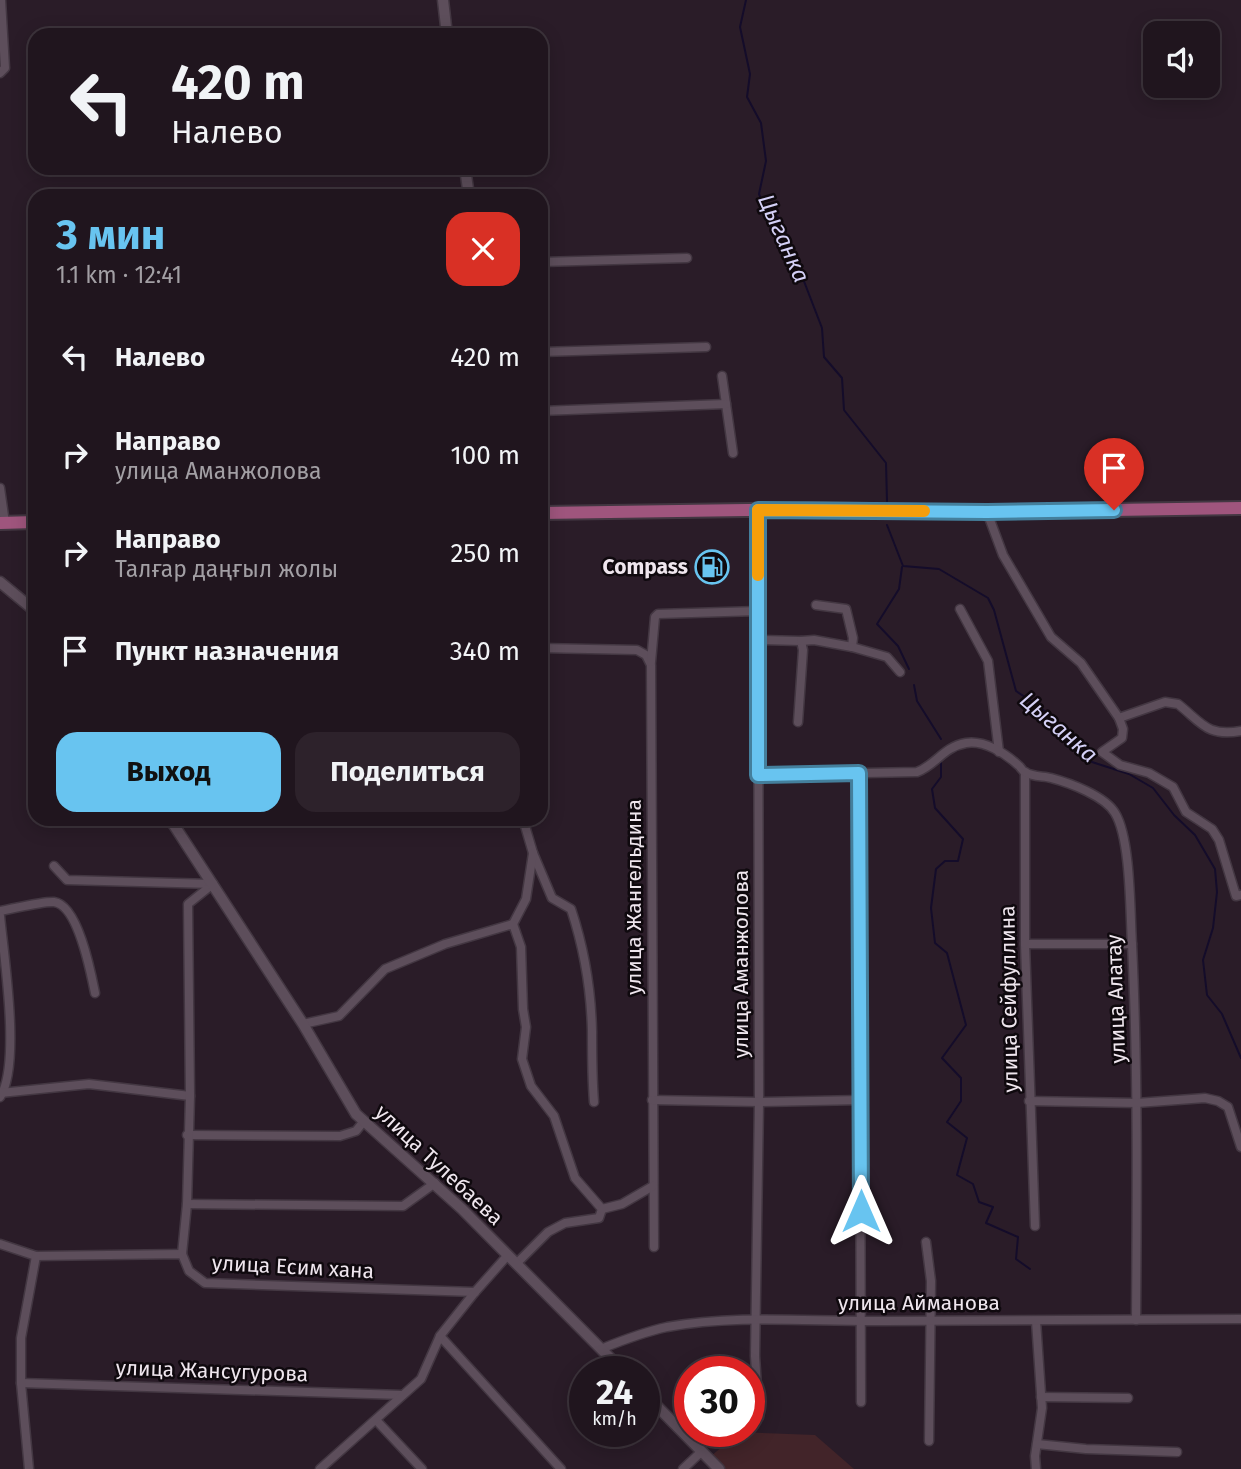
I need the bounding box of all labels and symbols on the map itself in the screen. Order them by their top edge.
water label: Цыганка [752,189,816,287]
pin [1084,438,1144,510]
fuel station icon: Compass [693,548,731,586]
place label: Compass [603,554,688,580]
water label: Цыганка [1014,686,1104,768]
street label: улица Жангельдина [621,799,647,995]
street label: улица Аманжолова [728,870,754,1058]
street label: улица Сейфуллина [994,905,1024,1093]
street label: улица Алатау [1101,933,1131,1064]
street label: улица Тулебаева [370,1099,508,1231]
position arrow [824,1174,898,1248]
street label: улица Есим хана [211,1250,375,1284]
street label: улица Айманова [838,1290,1000,1316]
street label: улица Жансугурова [115,1355,309,1387]
speed limit sign: 30 [674,1356,765,1447]

